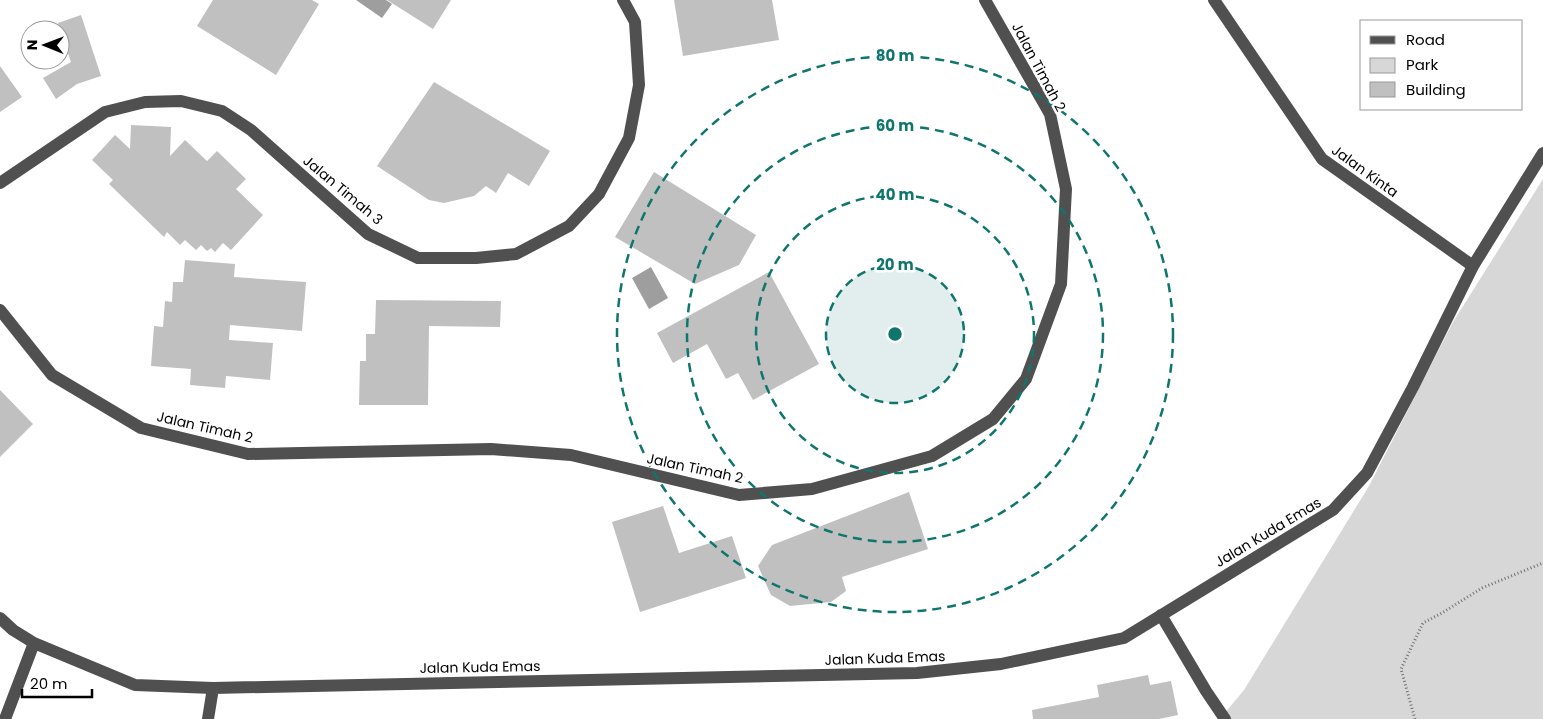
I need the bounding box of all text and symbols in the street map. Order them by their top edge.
street label: Jalan Timah 2 [1007,19,1071,115]
north arrow [20,20,70,70]
legend [1360,20,1523,110]
text: Road [1406,29,1445,50]
text: N [22,39,42,50]
text: 80 m [876,45,914,66]
text: Park [1406,54,1438,75]
text: Building [1406,79,1466,100]
text: 60 m [876,115,914,136]
street label: Jalan Kinta [1328,140,1402,202]
street label: Jalan Timah 3 [299,151,387,229]
text: 40 m [875,184,915,205]
text: 20 m [876,254,914,275]
centre of rings [886,325,904,343]
street label: Jalan Timah 2 [155,406,255,448]
street label: Jalan Timah 2 [645,448,745,488]
street label: Jalan Kuda Emas [1211,492,1325,572]
street label: Jalan Kuda Emas [824,646,946,670]
street label: Jalan Kuda Emas [419,656,541,678]
scale bar [22,666,92,698]
text: 20 m [30,673,68,694]

